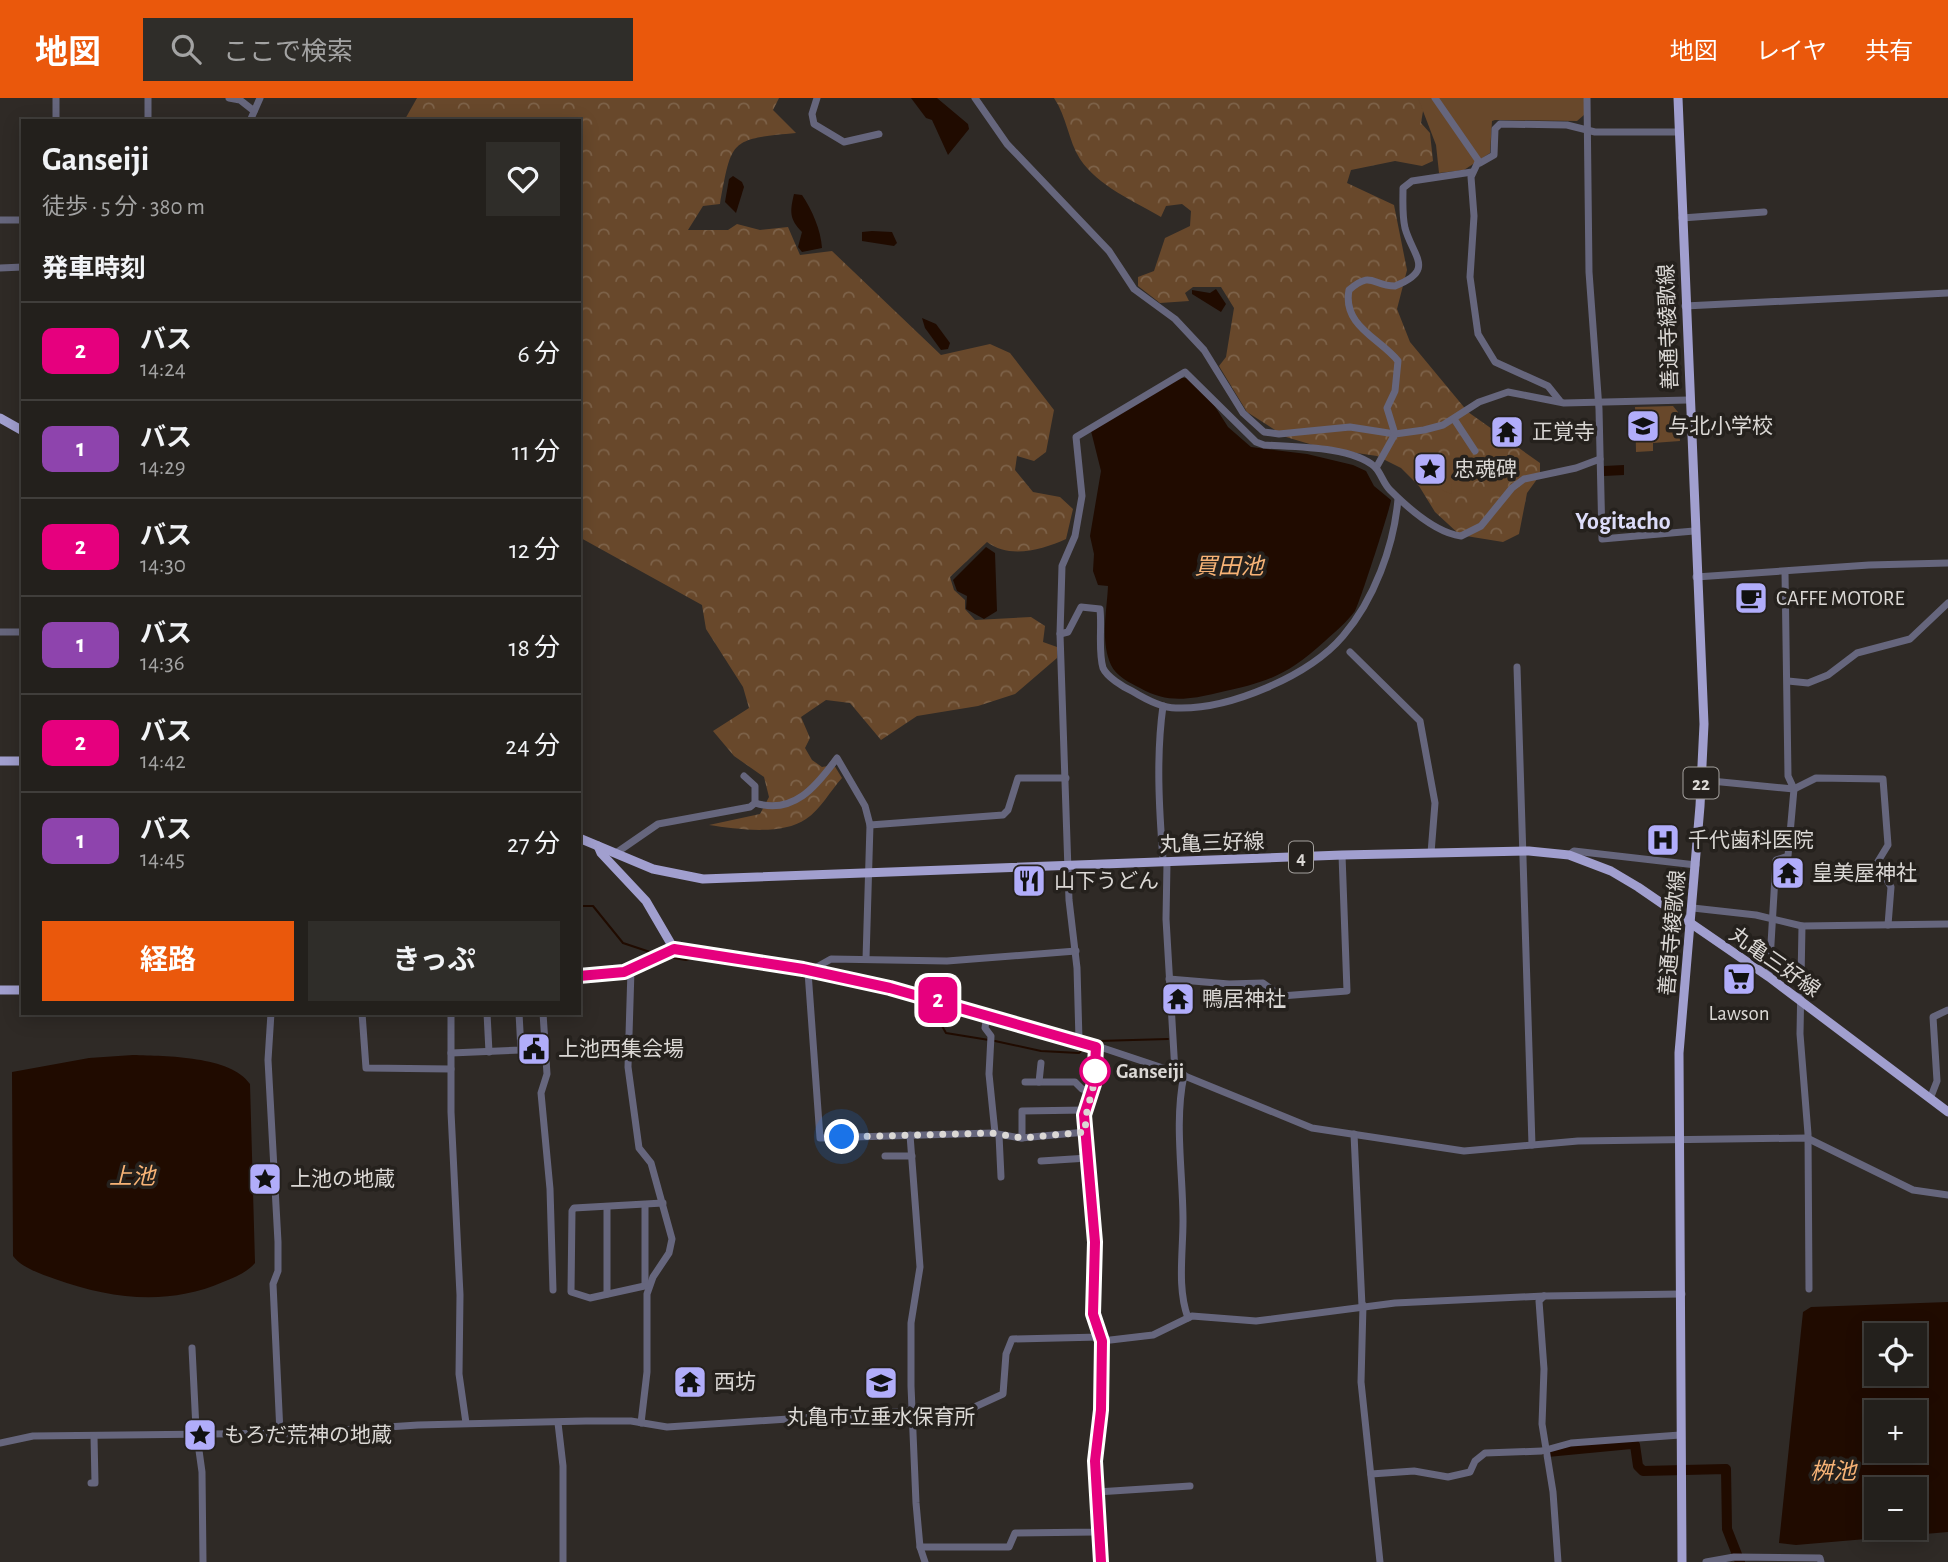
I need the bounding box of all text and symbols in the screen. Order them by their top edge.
search box [143,18,633,81]
icon: search [167,30,205,68]
text: 地図 [35,37,101,70]
text: ここで検索 [223,39,353,65]
text: 地図 [1670,40,1718,64]
text: レイヤ [1756,40,1827,64]
text: 共有 [1865,40,1913,64]
button: heart [486,142,560,216]
text: Ganseiji [42,144,149,177]
text: 徒歩 · 5 分 · 380 m [42,196,205,219]
text: 発車時刻 [42,256,146,282]
street label: 善通寺綾歌線 [1655,264,1681,390]
text: バス [140,327,192,353]
text: 2 [75,339,86,363]
text: 6 分 [517,341,560,367]
text: 14:24 [140,358,186,381]
school or university icon: 与北小学校 [1624,407,1662,445]
temple icon: 正覚寺 [1488,413,1526,451]
place label: 与北小学校 [1668,415,1773,437]
place label: 正覚寺 [1532,421,1595,443]
text: バス [140,425,192,451]
text: 1 [76,437,85,461]
text: 11 分 [512,439,560,465]
place icon: 忠魂碑 [1411,450,1449,488]
text: 14:29 [140,456,186,479]
place label: 忠魂碑 [1454,458,1517,480]
district label: Yogitacho [1575,510,1671,534]
text: バス [140,523,192,549]
text: 2 [75,535,86,559]
text: 12 分 [509,537,560,563]
text: 14:30 [140,554,186,577]
water label: 買田池 [1195,554,1266,579]
cafe icon: CAFFE MOTORE [1732,579,1770,617]
place label: CAFFE MOTORE [1776,588,1905,609]
text: バス [140,621,192,647]
text: 1 [76,633,85,657]
text: 18 分 [508,635,560,661]
text: 14:36 [140,652,185,675]
text: バス [140,719,192,745]
text: 2 [75,731,86,755]
text: 24 分 [505,733,560,759]
text: 14:42 [140,750,186,773]
road number: 22 [1684,768,1718,798]
text: バス [140,817,192,843]
hospital icon: 千代歯科医院 [1644,821,1682,859]
text: 1 [76,829,85,853]
place label: 千代歯科医院 [1688,829,1814,851]
street label: 丸亀三好線 [1159,830,1265,856]
text: 27 分 [507,831,560,857]
road number: 4 [1289,842,1313,872]
text: 14:45 [140,848,185,871]
temple icon: 皇美屋神社 [1769,854,1807,892]
restaurant icon: 山下うどん [1010,862,1048,900]
place label: 皇美屋神社 [1812,862,1917,884]
street label: 善通寺綾歌線 [1656,869,1688,997]
place label: 山下うどん [1054,870,1159,892]
button: 経路 [42,921,294,1001]
button: きっぷ [308,921,560,1001]
street label: 丸亀三好線 [1726,923,1824,1001]
supermarket icon: Lawson [1720,960,1758,998]
line badge: 2 [915,977,961,1023]
temple icon: 鴨居神社 [1159,980,1197,1018]
text: 2 [932,988,944,1012]
place label: 鴨居神社 [1202,988,1286,1010]
place label: Lawson [1708,1003,1770,1024]
public building icon: 上池西集会場 [515,1030,553,1068]
place label: 上池西集会場 [558,1038,684,1060]
marker: Ganseiji [1080,1056,1110,1086]
place label: Ganseiji [1116,1061,1184,1082]
your location [824,1119,859,1154]
place icon: 上池の地蔵 [246,1160,284,1198]
water label: 上池 [109,1164,157,1189]
place label: 上池の地蔵 [290,1168,395,1190]
map controls [1864,1323,1927,1540]
button: locate [1864,1323,1927,1386]
temple icon: 西坊 [671,1363,709,1401]
school or university icon: 丸亀市立垂水保育所 [862,1364,900,1402]
place label: 西坊 [714,1371,756,1393]
button: + [1864,1400,1927,1463]
place label: 丸亀市立垂水保育所 [787,1406,976,1428]
place icon: もろだ荒神の地蔵 [181,1416,219,1454]
place label: もろだ荒神の地蔵 [224,1424,392,1446]
water label: 桝池 [1810,1459,1858,1484]
button: − [1864,1477,1927,1540]

